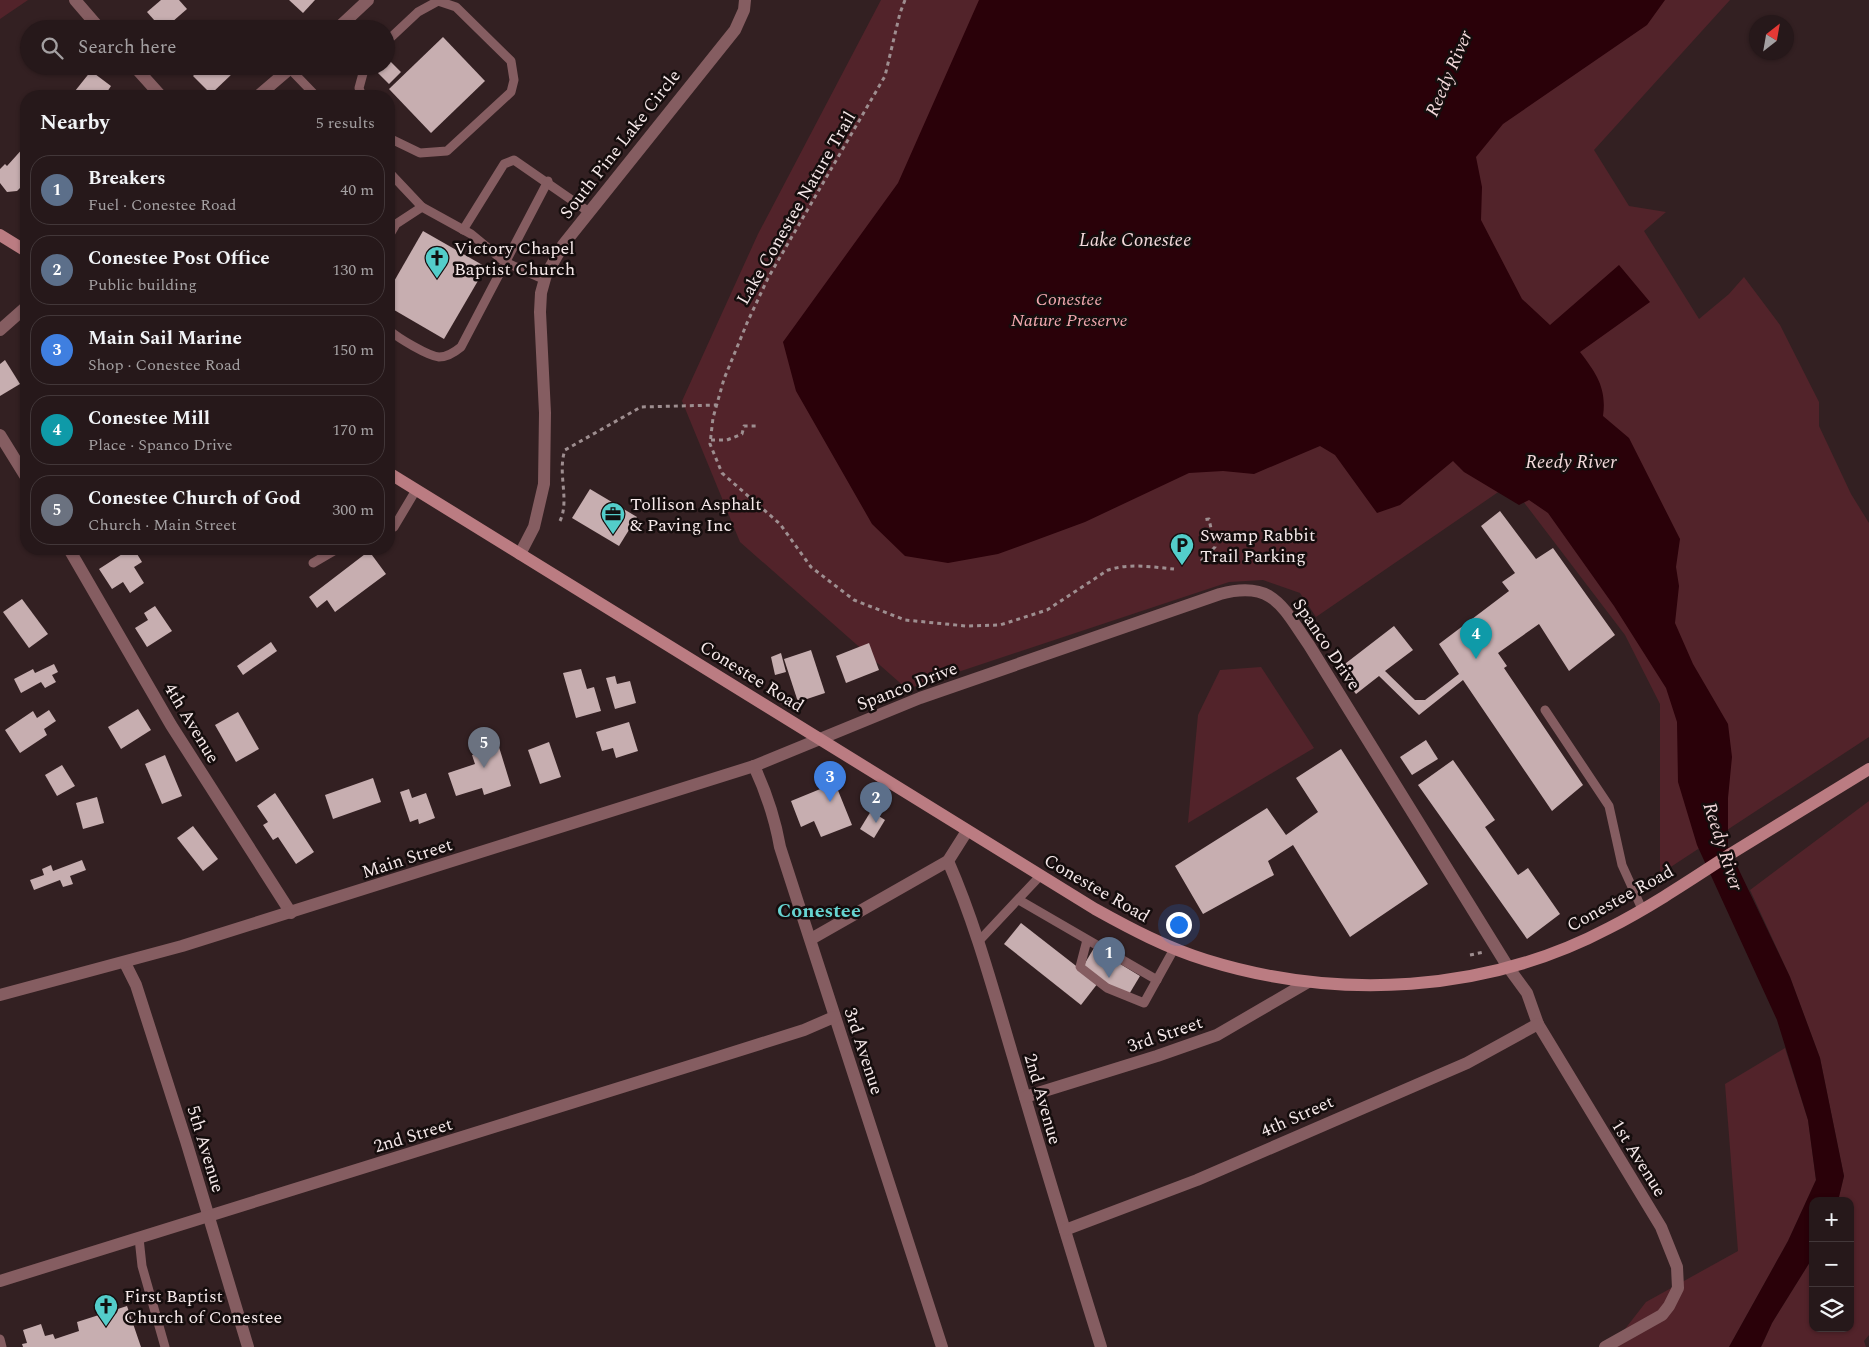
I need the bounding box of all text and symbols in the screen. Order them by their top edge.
north arrow [1749,15,1794,60]
search box [20,20,395,75]
water label: Reedy River [1418,25,1481,121]
text: Search here [78,33,177,62]
icon: search [38,34,66,62]
street label: South Pine Lake Circle [553,64,687,225]
text: Nearby [40,107,110,139]
street label: Lake Conestee Nature Trail [730,107,863,310]
text: 5 results [316,111,375,135]
text: Breakers [88,164,166,193]
text: 1 [53,178,61,202]
text: 40 m [340,178,374,202]
text: Fuel · Conestee Road [88,193,236,217]
water label: Lake Conestee [1079,226,1191,255]
place label: Victory Chapel Baptist Church [454,235,575,283]
text: Conestee Post Office [88,244,270,273]
church icon: Victory Chapel Baptist Church [424,245,450,279]
text: 2 [53,258,61,282]
text: 130 m [332,258,374,282]
text: Public building [88,273,197,297]
park label: Conestee Nature Preserve [1011,286,1127,334]
text: Main Sail Marine [88,324,242,353]
text: 3 [53,338,61,362]
text: 150 m [332,338,374,362]
text: Shop · Conestee Road [88,353,241,377]
text: Conestee Mill [88,404,210,433]
text: 4 [53,418,61,442]
text: 170 m [332,418,374,442]
text: Place · Spanco Drive [88,433,232,457]
water label: Reedy River [1525,448,1617,477]
text: Conestee Church of God [88,484,301,513]
place label: Tollison Asphalt & Paving Inc [630,491,762,539]
text: 5 [53,498,61,522]
text: 300 m [332,498,374,522]
office icon: Tollison Asphalt & Paving Inc [600,501,626,535]
text: Church · Main Street [88,513,237,537]
place label: Swamp Rabbit Trail Parking [1200,522,1315,570]
parking icon: Swamp Rabbit Trail Parking [1169,532,1195,566]
street label: Spanco Drive [1286,593,1367,696]
pin: 4 [1460,618,1492,659]
street label: Conestee Road [694,634,809,719]
street label: Spanco Drive [853,655,962,718]
street label: 4th Avenue [157,678,226,769]
pin: 5 [468,727,500,768]
pin: 3 [814,761,846,802]
pin: 2 [860,782,892,823]
water label: Reedy River [1695,798,1751,895]
street label: Main Street [358,831,456,886]
street label: Conestee Road [1039,847,1155,930]
street label: Conestee Road [1562,858,1679,939]
district label: Conestee [777,896,861,926]
your location [1166,912,1192,938]
pin: 1 [1093,937,1125,978]
street label: 3rd Avenue [837,1004,890,1098]
street label: 3rd Street [1124,1009,1206,1060]
street label: 2nd Avenue [1017,1050,1068,1148]
street label: 4th Street [1256,1088,1338,1145]
street label: 5th Avenue [179,1102,232,1196]
street label: 2nd Street [370,1111,456,1160]
street label: 1st Avenue [1604,1114,1673,1202]
map controls [1809,1197,1854,1332]
button: + [1809,1197,1854,1242]
button: − [1809,1242,1854,1287]
place label: First Baptist Church of Conestee [124,1283,282,1331]
button: layers [1809,1287,1854,1332]
church icon: First Baptist Church of Conestee [93,1293,119,1327]

